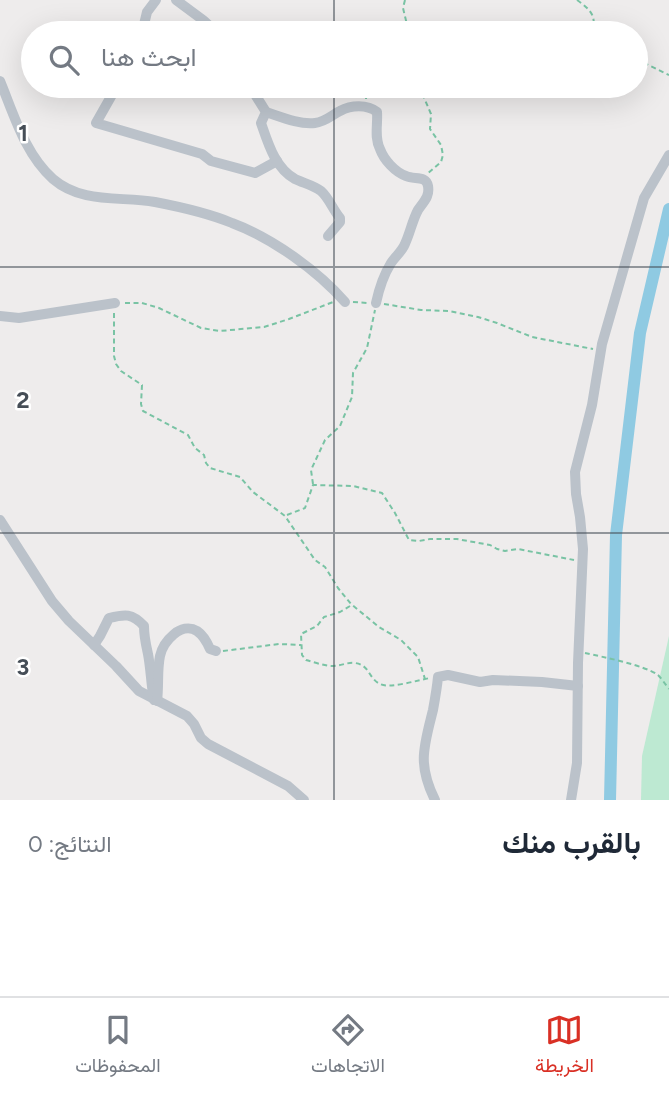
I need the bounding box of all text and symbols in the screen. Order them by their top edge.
search box [21,21,648,98]
icon: search [45,41,83,79]
text: ابحث هنا [101,41,197,73]
text: 1 [18,119,28,147]
text: 2 [16,386,30,414]
text: 3 [17,653,29,681]
text: بالقرب منك [502,824,641,861]
text: النتائج: 0 [28,830,112,858]
tab: المحفوظات [75,1011,161,1082]
tab: الاتجاهات [311,1011,385,1082]
tab: الخريطة [535,1011,594,1082]

